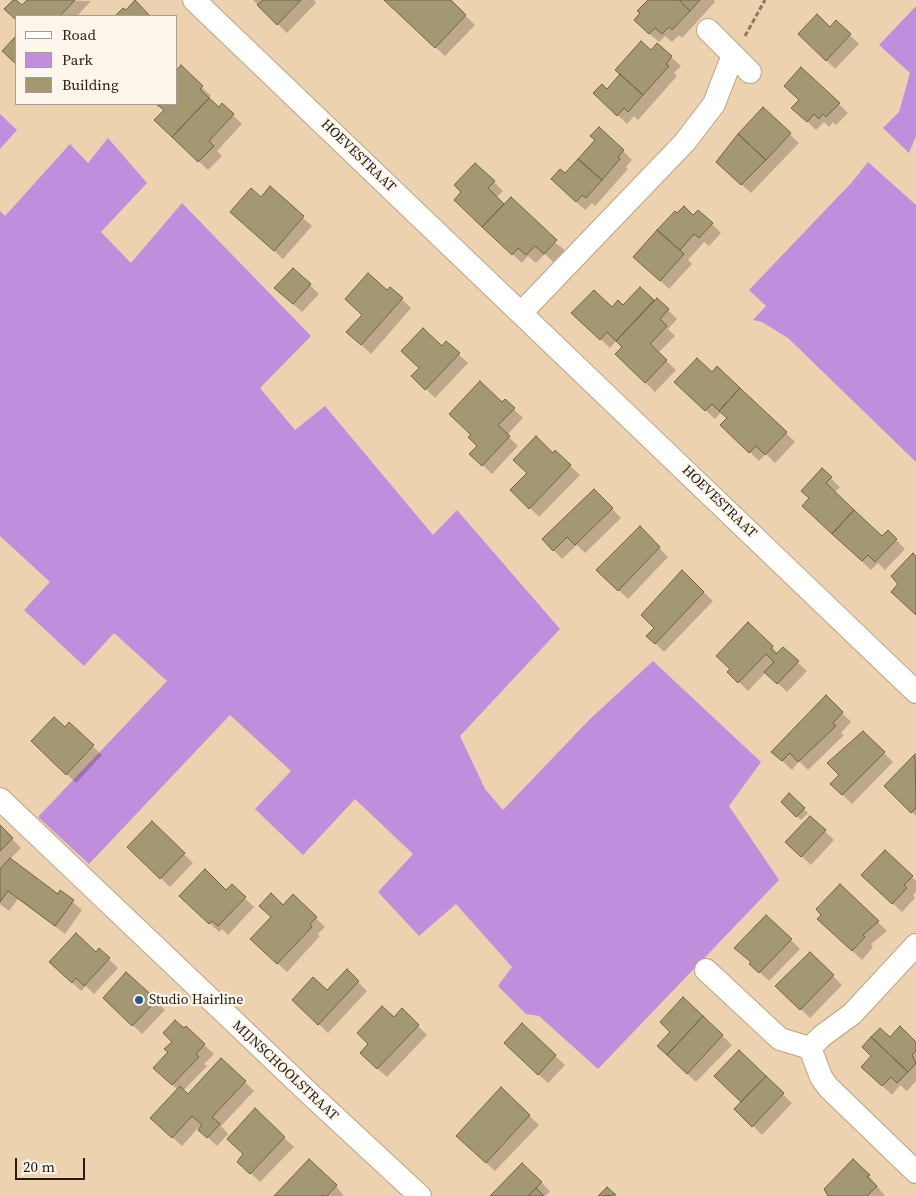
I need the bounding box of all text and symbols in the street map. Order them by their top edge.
legend [15,15,178,105]
text: Road [62,24,96,45]
text: Park [62,49,93,70]
text: Building [62,74,119,95]
street label: HOEVESTRAAT [317,116,399,196]
street label: HOEVESTRAAT [678,462,760,542]
place label: Studio Hairline [149,992,243,1008]
marker: Studio Hairline [133,994,145,1006]
street label: MIJNSCHOOLSTRAAT [229,1018,341,1124]
scale bar [18,1148,88,1180]
text: 20 m [23,1156,55,1177]

